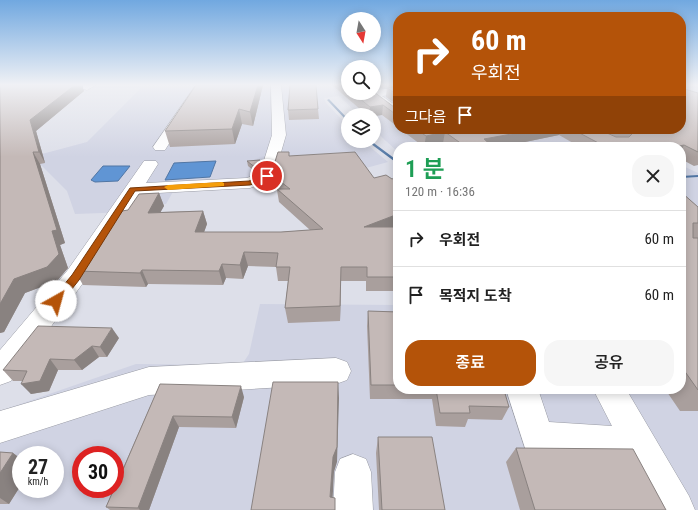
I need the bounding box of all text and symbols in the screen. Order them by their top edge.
north arrow [341,12,381,52]
map controls [341,12,381,148]
text: 60 m [471,24,527,57]
icon: right [405,28,457,80]
button: search [341,60,381,100]
text: 우회전 [471,62,521,83]
icon: arrive [454,104,476,126]
button: layers [341,108,381,148]
text: 그다음 [405,108,446,126]
text: 1 분 [405,155,445,183]
button: close [632,155,674,197]
pin [250,159,284,193]
icon: arrive [256,165,278,187]
text: 120 m · 16:36 [405,184,475,199]
icon: right [405,228,427,250]
text: 60 m [644,230,674,248]
text: 우회전 [439,231,480,249]
position arrow [35,280,77,322]
icon: arrive [405,284,427,306]
text: 60 m [644,286,674,304]
text: 목적지 도착 [439,287,511,305]
button: 종료 [405,340,536,386]
button: 공유 [544,340,674,386]
speed limit sign: 30 [72,446,124,498]
text: 27 [28,455,48,479]
text: km/h [28,476,48,487]

